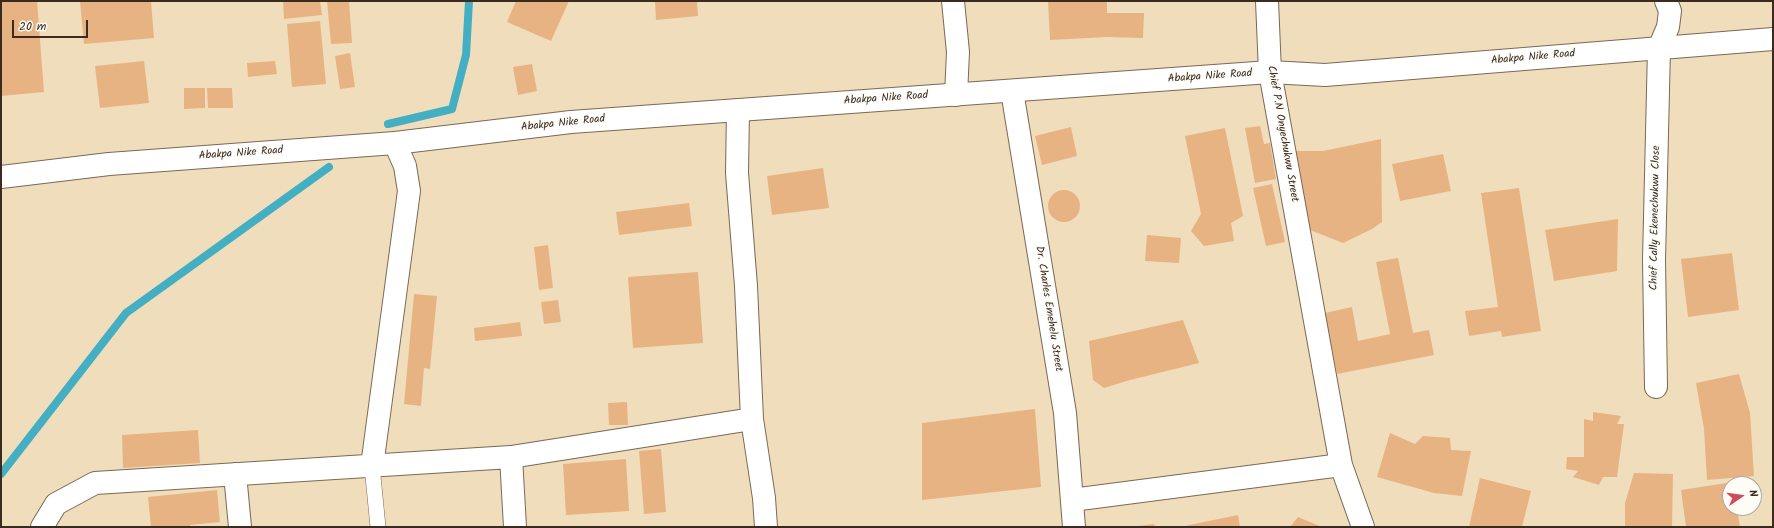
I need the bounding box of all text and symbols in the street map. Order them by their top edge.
scale bar [14,12,90,38]
text: 20 m [19,17,46,36]
street label: Abakpa Nike Road [1490,48,1576,68]
street label: Chief P.N Onyechukwu Street [1264,65,1300,203]
street label: Abakpa Nike Road [1168,67,1252,87]
street label: Abakpa Nike Road [844,89,928,109]
street label: Abakpa Nike Road [520,113,606,135]
street label: Abakpa Nike Road [199,144,283,164]
street label: Chief Cally Ekenechukwu Close [1648,145,1664,291]
street label: Dr. Charles Emehelu Street [1032,245,1064,373]
north arrow [1722,476,1762,516]
text: N [1743,488,1762,499]

